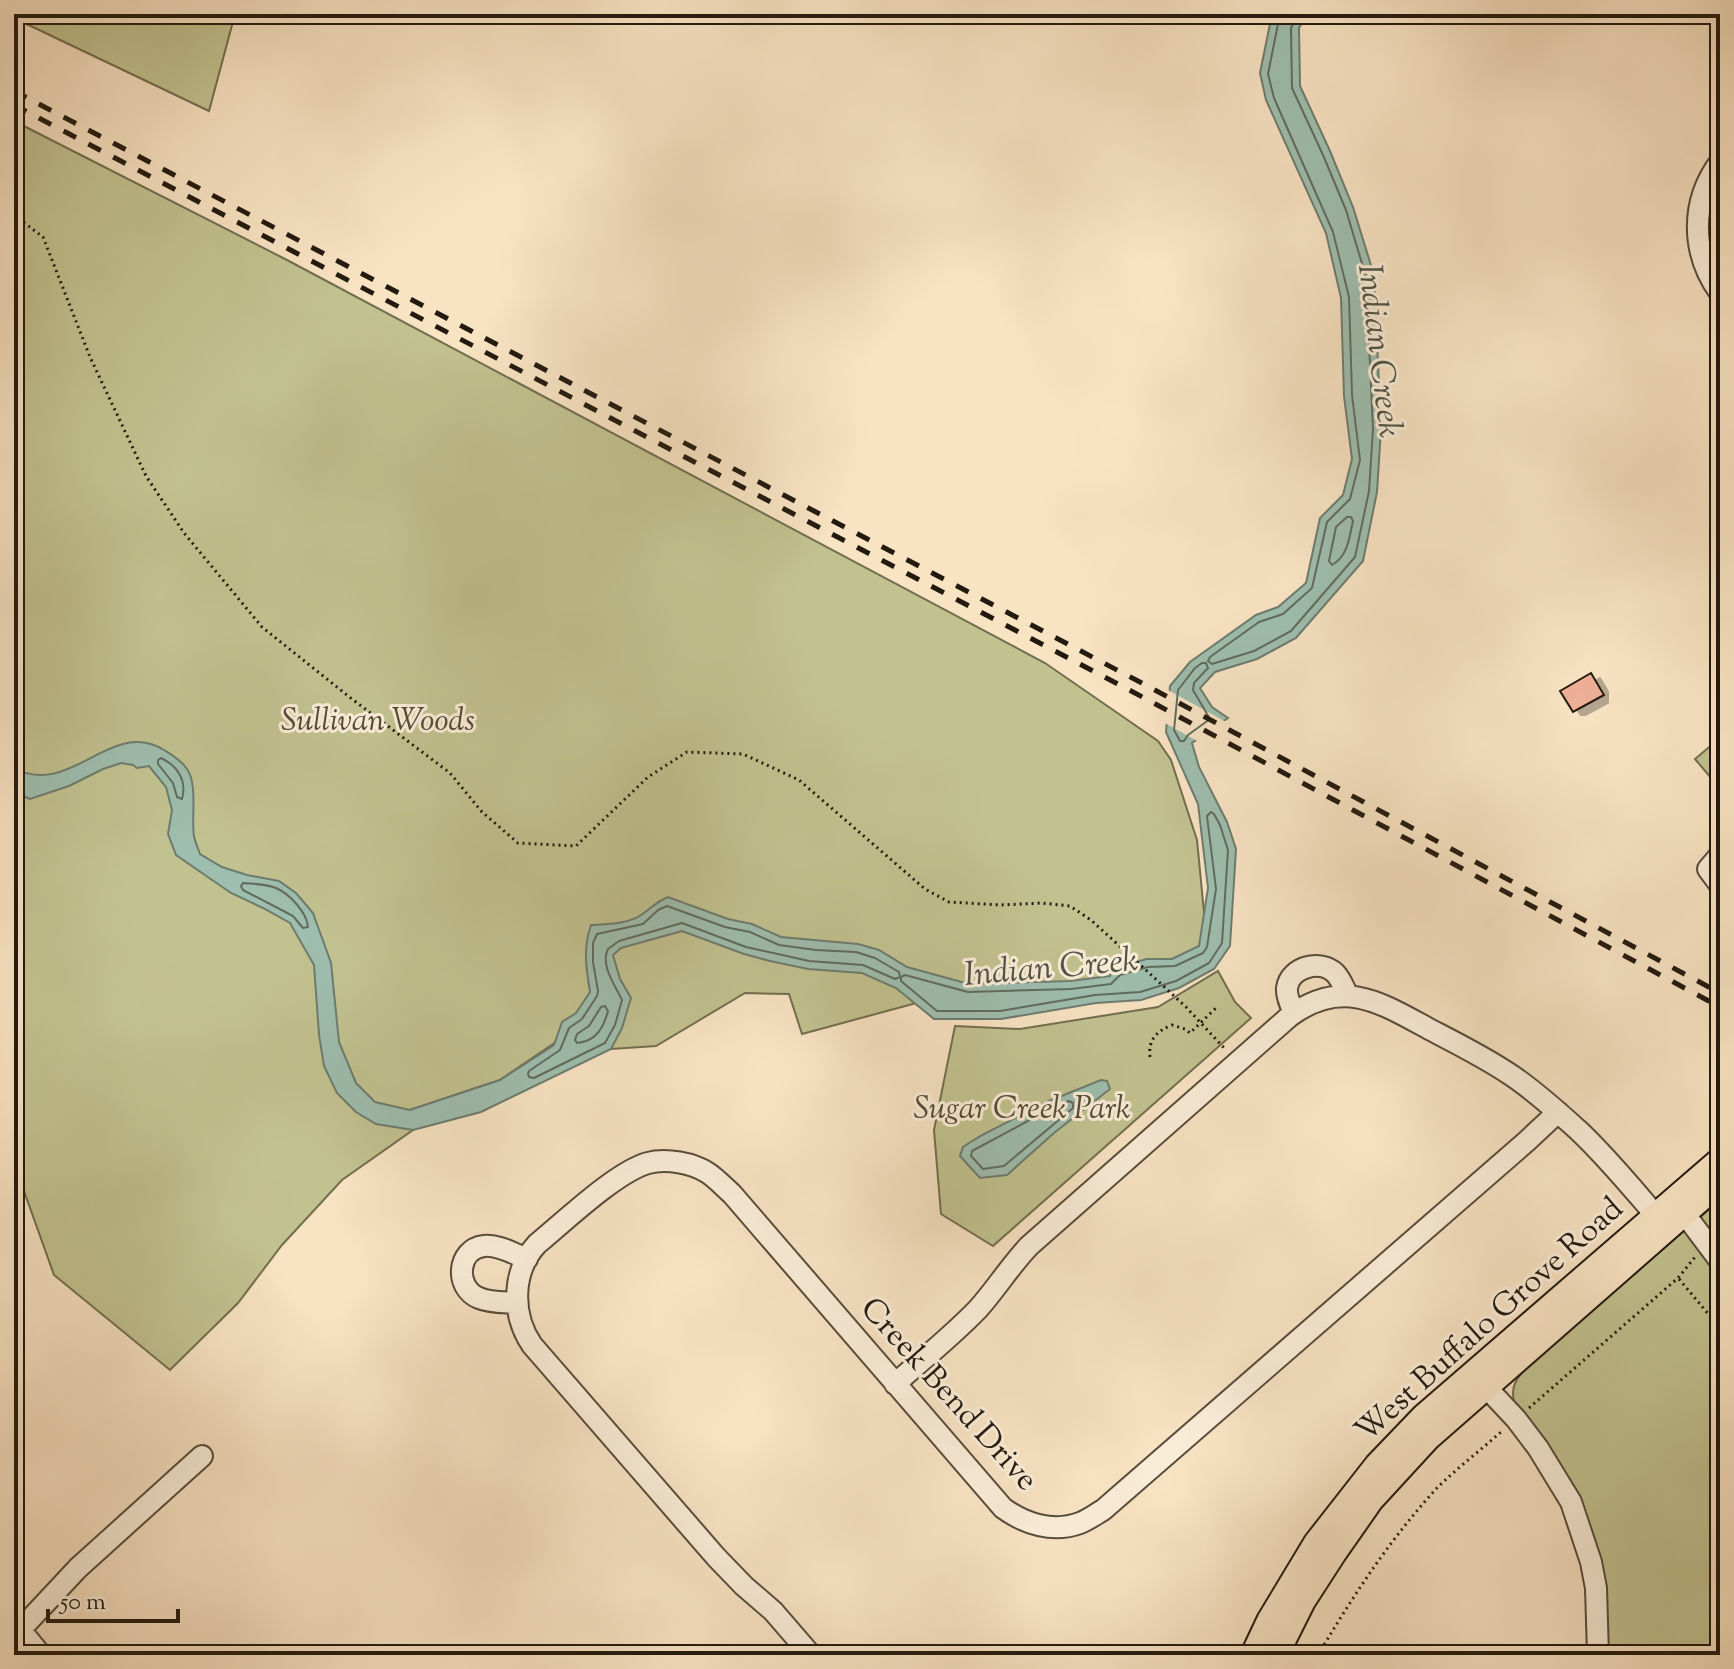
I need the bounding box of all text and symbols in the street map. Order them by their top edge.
water label: Indian Creek [1343,261,1413,441]
park label: Sullivan Woods [281,699,475,745]
water label: Indian Creek [962,937,1140,1001]
park label: Sugar Creek Park [914,1087,1130,1133]
street label: West Buffalo Grove Road [1345,1188,1635,1454]
street label: Creek Bend Drive [848,1288,1048,1502]
scale bar [48,1573,178,1623]
text: 50 m [58,1586,106,1620]

